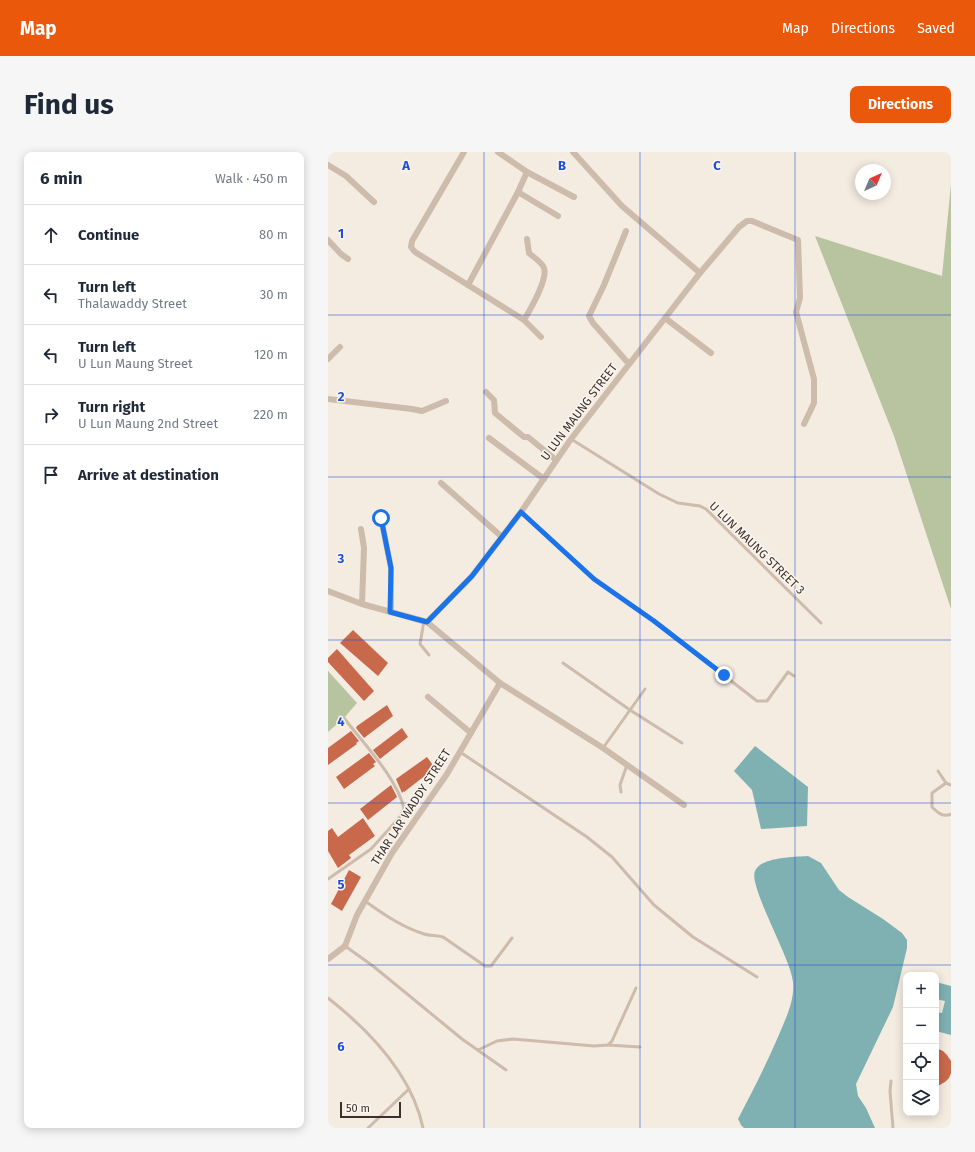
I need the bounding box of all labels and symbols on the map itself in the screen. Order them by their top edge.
text: A [401,158,410,173]
text: B [558,158,566,173]
text: C [713,158,721,173]
north arrow [855,164,891,200]
text: 1 [338,226,344,241]
street label: U LUN MAUNG STREET [538,360,621,463]
text: 2 [338,389,345,404]
street label: U LUN MAUNG STREET 3 [706,499,808,597]
route start [372,509,390,527]
text: 3 [337,551,345,566]
route end [715,666,733,684]
text: 4 [337,714,345,729]
street label: THAR LAR WADDY STREET [368,746,454,868]
text: 5 [338,877,345,892]
text: 6 [337,1039,345,1054]
scale bar [340,1100,401,1119]

